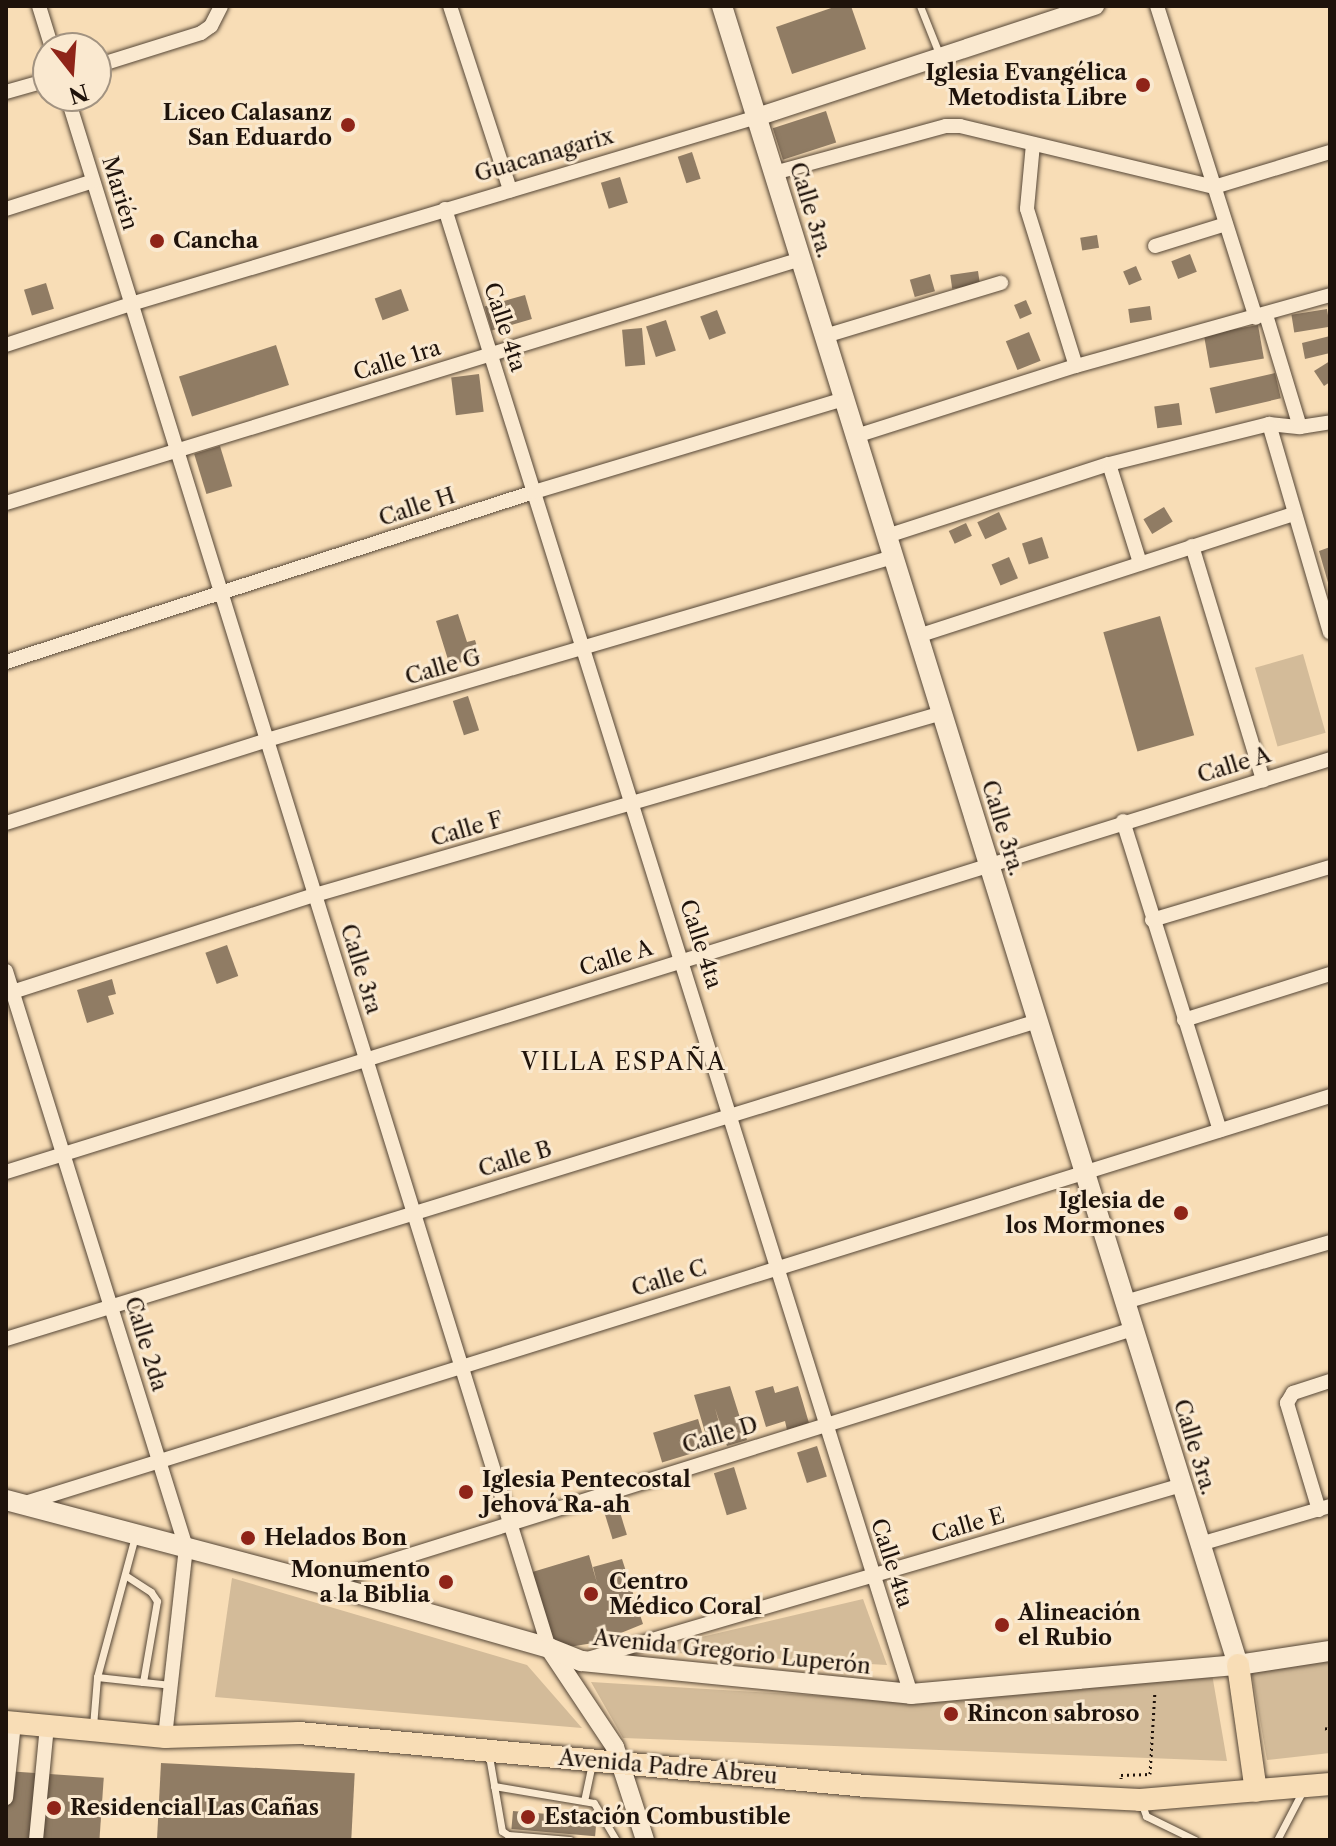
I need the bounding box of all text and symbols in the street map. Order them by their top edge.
north arrow [32,32,112,112]
place label: Iglesia Evangélica Metodista Libre [925,59,1127,110]
marker: Iglesia Evangélica Metodista Libre [1134,76,1152,94]
text: N [65,78,92,109]
place label: Liceo Calasanz San Eduardo [163,99,332,150]
marker: Liceo Calasanz San Eduardo [339,116,357,134]
street label: Guacanagarix [471,123,617,187]
street label: Marién [96,153,144,233]
street label: Calle 3ra. [784,159,838,261]
place label: Cancha [173,228,258,254]
marker: Cancha [148,232,166,250]
street label: Calle 4ta [478,279,532,375]
street label: Calle 1ra [350,334,444,386]
street label: Calle H [376,482,458,532]
street label: Calle G [402,644,484,690]
street label: Calle A [1194,741,1274,789]
street label: Calle 3ra. [976,777,1030,879]
street label: Calle F [428,806,506,852]
street label: Calle 4ta [674,896,728,992]
street label: Calle 3ra [335,921,387,1017]
street label: Calle A [576,934,656,982]
district label: VILLA ESPAÑA [521,1048,727,1076]
street label: Calle B [475,1135,555,1183]
place label: Iglesia de los Mormones [1006,1187,1165,1238]
marker: Iglesia de los Mormones [1172,1204,1190,1222]
street label: Calle C [628,1254,710,1302]
street label: Calle 2da [119,1294,173,1394]
street label: Calle 3ra. [1168,1396,1222,1498]
street label: Calle D [679,1411,761,1459]
place label: Iglesia Pentecostal Jehová Ra-ah [482,1466,691,1518]
marker: Iglesia Pentecostal Jehová Ra-ah [457,1483,475,1501]
street label: Calle E [928,1502,1008,1548]
street label: Calle 4ta [865,1515,919,1611]
place label: Helados Bon [264,1525,407,1551]
marker: Helados Bon [239,1529,257,1547]
place label: Monumento a la Biblia [291,1556,430,1608]
place label: Centro Médico Coral [609,1568,762,1620]
marker: Monumento a la Biblia [437,1573,455,1591]
marker: Centro Médico Coral [580,1583,602,1605]
place label: Alineación el Rubio [1018,1599,1141,1650]
marker: Alineación el Rubio [993,1616,1011,1634]
street label: Avenida Gregorio Luperón [592,1624,872,1680]
place label: Rincon sabroso [967,1701,1140,1727]
marker: Rincon sabroso [942,1705,960,1723]
street label: Avenida Padre Abreu [557,1744,779,1790]
place label: Residencial Las Cañas [70,1795,319,1821]
marker: Residencial Las Cañas [45,1799,63,1817]
place label: Estación Combustible [544,1804,791,1830]
marker: Estación Combustible [519,1808,537,1826]

